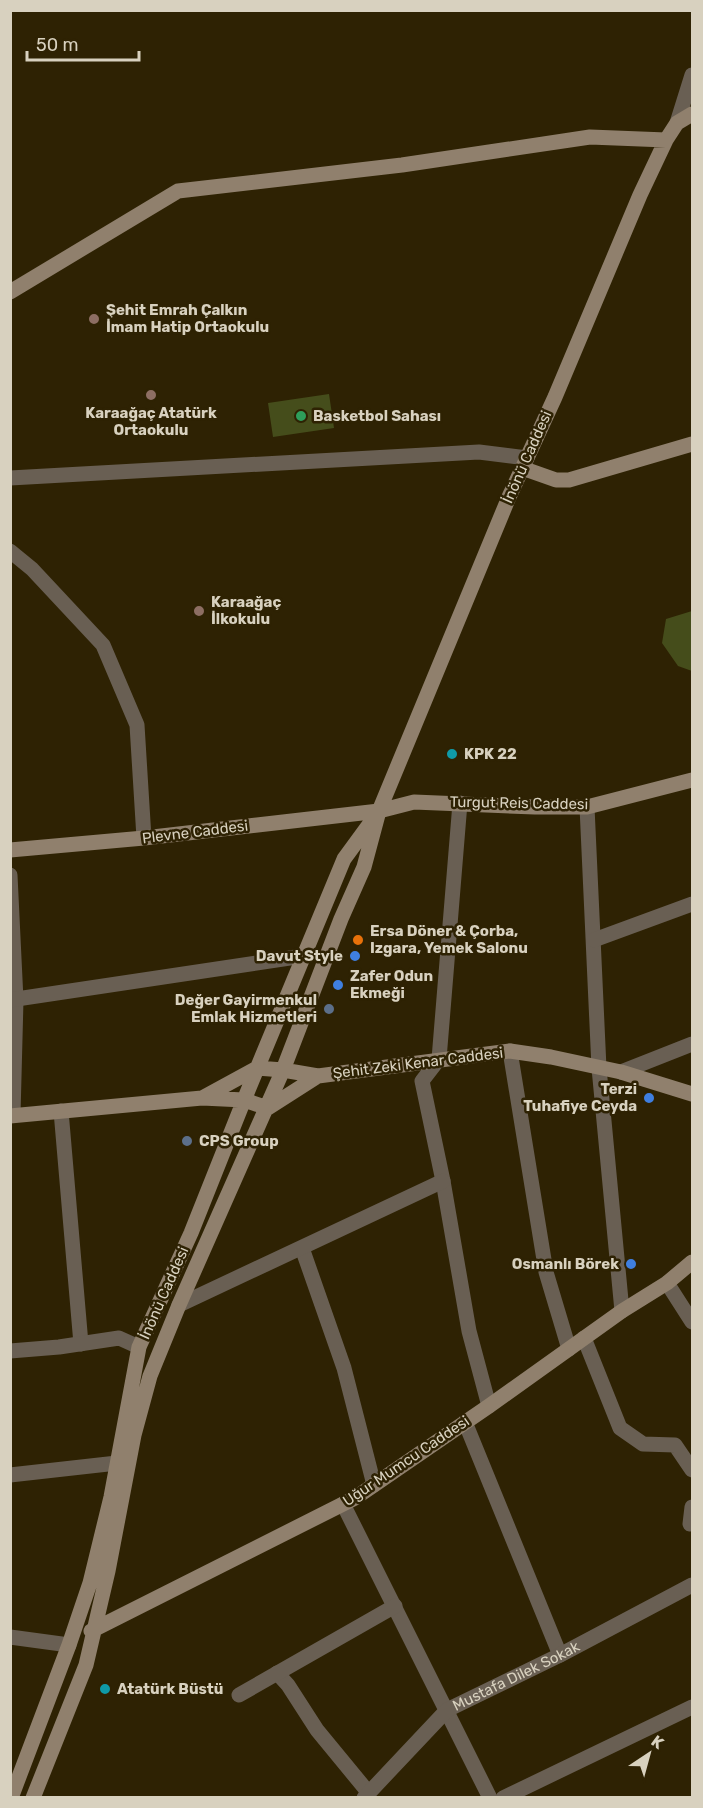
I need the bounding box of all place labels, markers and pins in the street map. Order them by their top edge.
place label: Şehit Emrah Çalkın İmam Hatip Ortaokulu [106,301,269,336]
marker: Şehit Emrah Çalkın İmam Hatip Ortaokulu [87,312,101,326]
marker: Karaağaç Atatürk Ortaokulu [144,388,158,402]
place label: Karaağaç Atatürk Ortaokulu [85,404,217,439]
place label: Basketbol Sahası [313,407,441,425]
marker: Basketbol Sahası [294,409,308,423]
place label: Karaağaç İlkokulu [211,593,281,628]
marker: Karaağaç İlkokulu [192,604,206,618]
place label: KPK 22 [464,745,517,763]
marker: KPK 22 [445,747,459,761]
place label: Ersa Döner & Çorba, Izgara, Yemek Salonu [370,922,528,957]
marker: Ersa Döner & Çorba, Izgara, Yemek Salonu [351,933,365,947]
place label: Davut Style [256,947,343,965]
marker: Davut Style [348,949,362,963]
place label: Zafer Odun Ekmeği [350,967,433,1002]
marker: Zafer Odun Ekmeği [331,978,345,992]
place label: Değer Gayirmenkul Emlak Hizmetleri [175,991,317,1026]
marker: Değer Gayirmenkul Emlak Hizmetleri [322,1002,336,1016]
place label: Terzi Tuhafiye Ceyda [523,1080,637,1115]
marker: Terzi Tuhafiye Ceyda [642,1091,656,1105]
place label: CPS Group [199,1132,279,1150]
marker: CPS Group [180,1134,194,1148]
place label: Osmanlı Börek [512,1255,619,1273]
marker: Osmanlı Börek [624,1257,638,1271]
place label: Atatürk Büstü [117,1680,223,1698]
marker: Atatürk Büstü [98,1682,112,1696]

